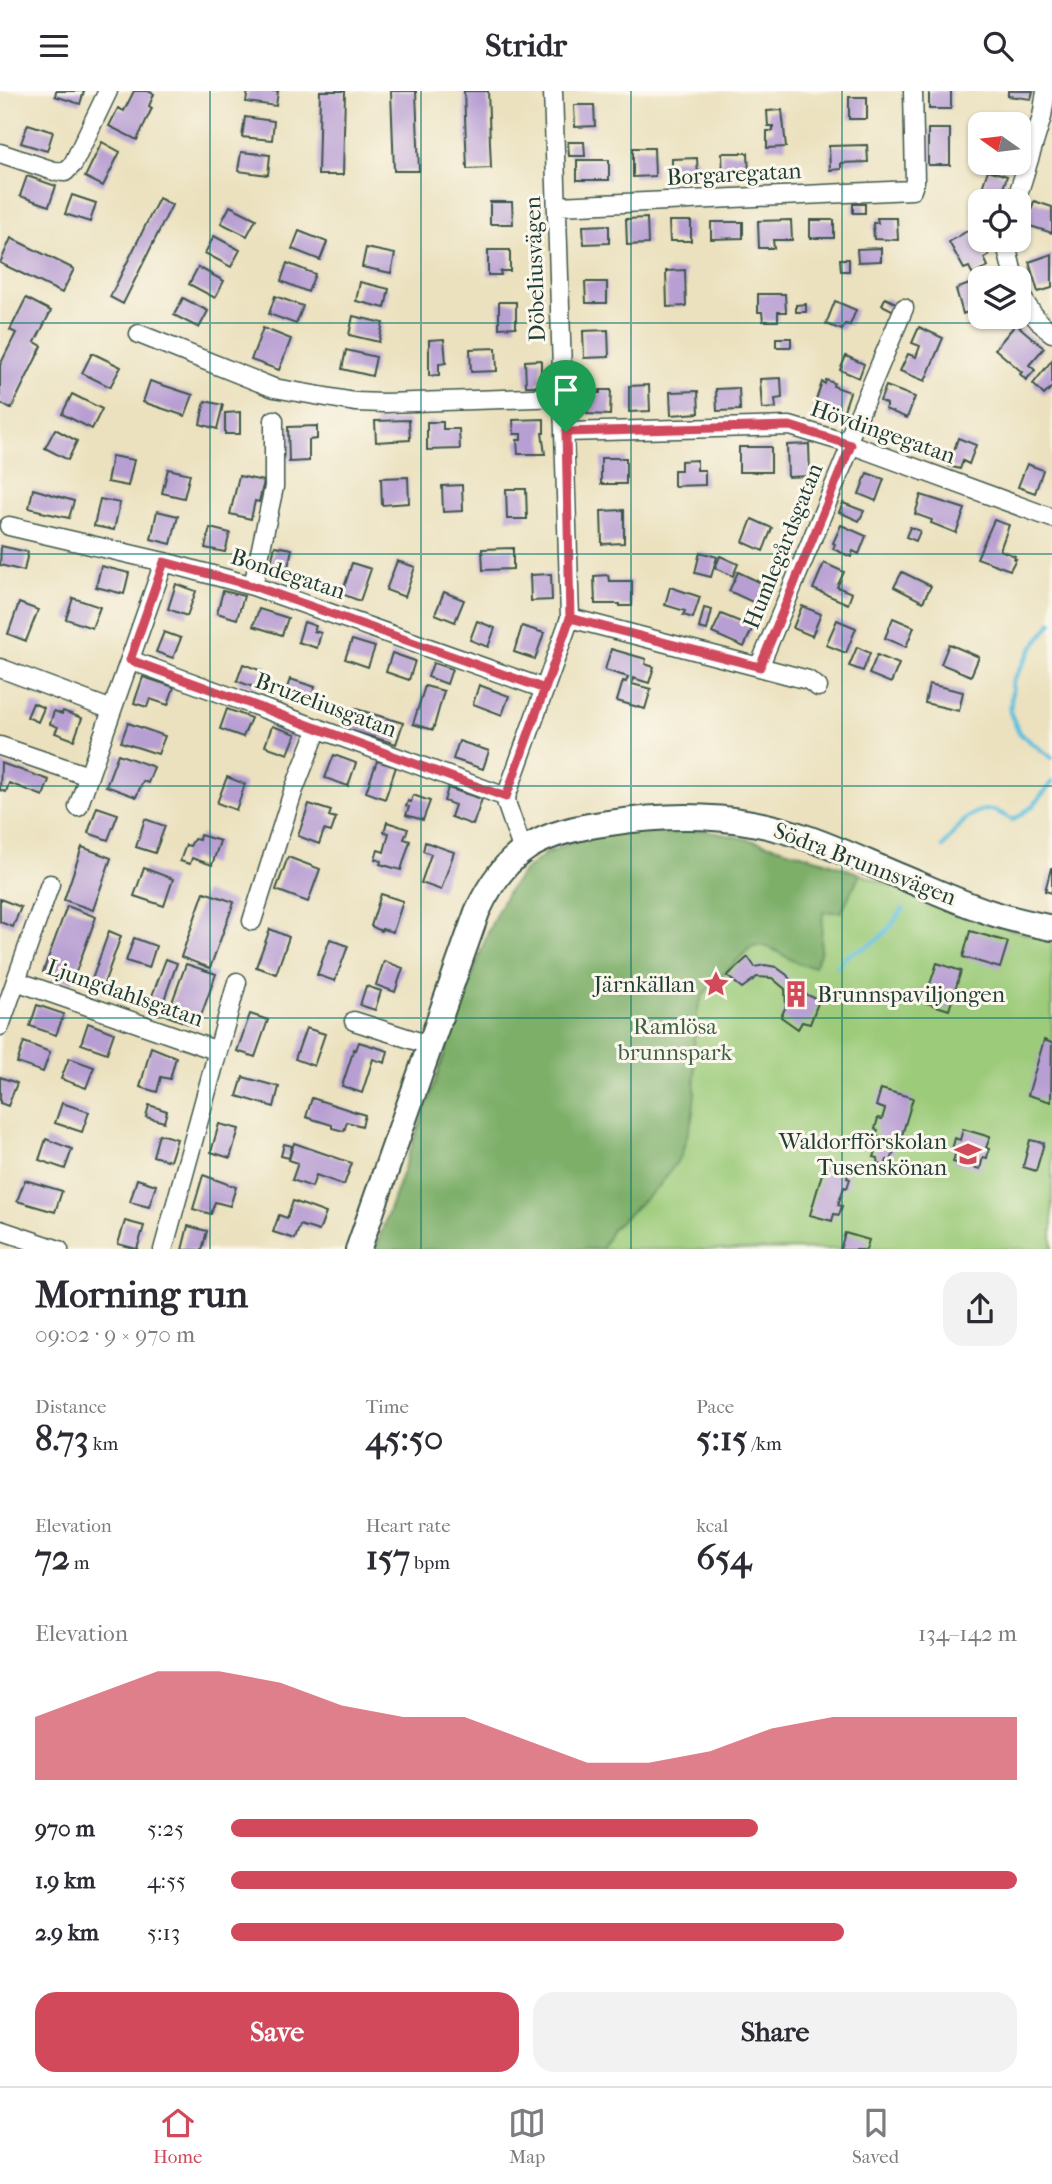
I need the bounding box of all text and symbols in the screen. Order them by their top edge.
icon: menu [35,27,73,65]
text: Stridr [485,27,567,64]
icon: search [979,27,1017,65]
north arrow [968,112,1031,175]
map controls [968,112,1031,329]
street label: Borgaregatan [666,157,803,191]
button: locate [968,189,1031,252]
street label: Döbeliusvägen [519,195,551,342]
button: layers [968,266,1031,329]
pin [536,360,596,432]
icon: arrive [547,371,585,409]
street label: Hövdingegatan [807,395,960,470]
street label: Humlegårdsgatan [737,459,829,633]
street label: Bondegatan [227,543,349,605]
street label: Bruzeliusgatan [251,667,401,743]
street label: Södra Brunnsvägen [770,817,961,911]
street label: Ljungdahlsgatan [43,953,208,1033]
place icon: Järnkällan [701,969,731,999]
place label: Järnkällan [592,971,696,998]
building icon: Brunnspaviljongen [781,979,811,1009]
place label: Brunnspaviljongen [817,981,1006,1008]
park label: Ramlösa brunnspark [617,1013,733,1066]
place label: Waldorfförskolan Tusenskönan [778,1128,948,1181]
school or university icon: Waldorfförskolan Tusenskönan [953,1139,983,1169]
text: Morning run [35,1272,248,1317]
button: share [943,1272,1017,1346]
text: 09:02 · 9 × 970 m [35,1321,195,1348]
text: Distance [35,1396,106,1418]
text: Time [366,1396,409,1418]
text: Pace [696,1396,734,1418]
text: 8.73 [35,1418,89,1459]
text: 45:50 [366,1418,443,1459]
text: 5:15 [696,1418,747,1459]
text: km [89,1433,118,1455]
text: /km [747,1433,782,1455]
text: Elevation [35,1515,112,1537]
text: Heart rate [366,1515,451,1537]
text: kcal [696,1515,728,1537]
text: 72 [35,1537,70,1578]
text: 157 [366,1537,410,1578]
text: 654 [696,1537,751,1578]
text: m [70,1552,90,1574]
text: bpm [410,1552,450,1574]
text: Elevation [35,1620,128,1647]
text: 134–142 m [918,1620,1017,1647]
text: 970 m [35,1815,95,1842]
text: 5:25 [147,1815,184,1842]
text: 1.9 km [35,1867,95,1894]
text: 4:55 [147,1867,186,1894]
text: 2.9 km [35,1919,99,1946]
text: 5:13 [147,1919,180,1946]
button: Save [35,1992,519,2072]
button: Share [533,1992,1017,2072]
tab: Home [153,2104,202,2168]
tab: Map [508,2104,546,2168]
tab: Saved [852,2104,899,2168]

